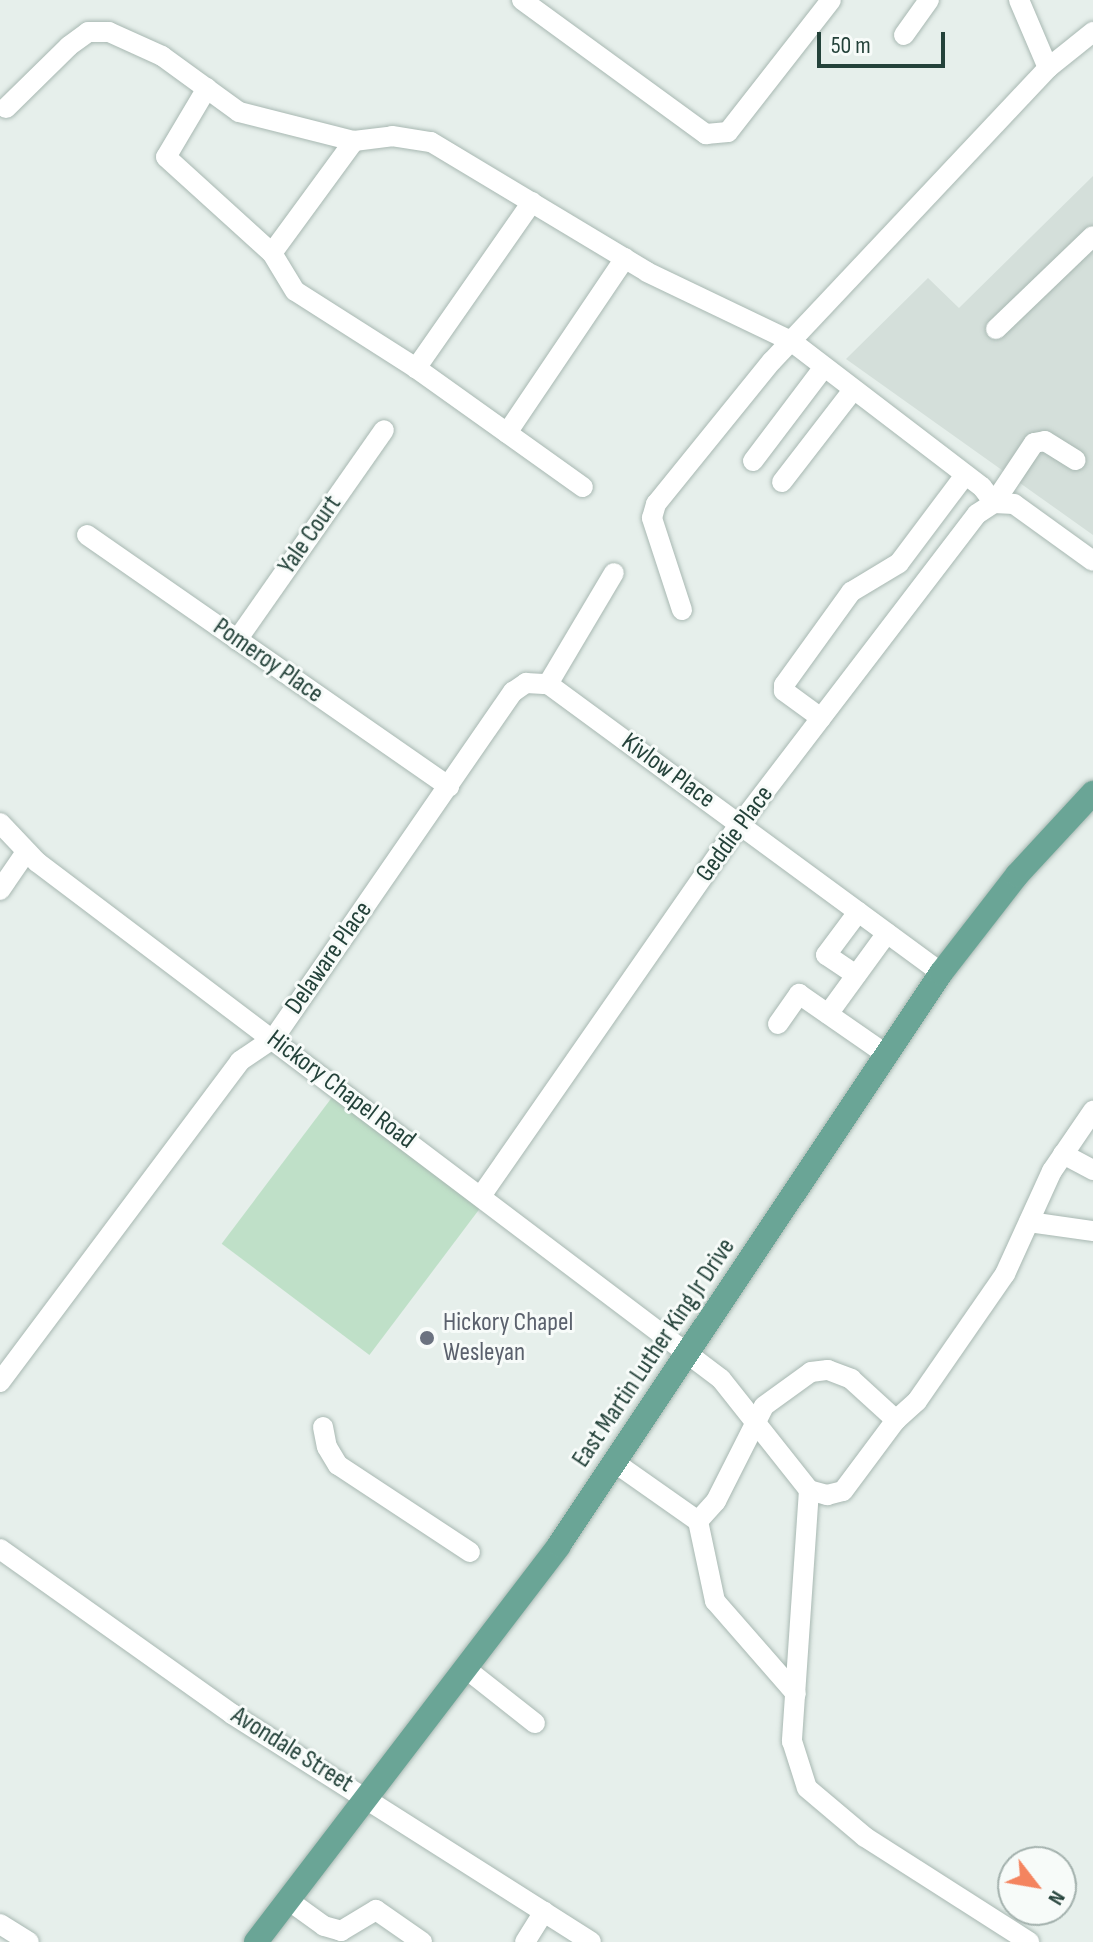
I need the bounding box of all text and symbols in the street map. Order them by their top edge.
scale bar [821,16,949,66]
text: 50 m [831,31,871,60]
street label: Yale Court [272,490,348,580]
street label: Pomeroy Place [207,612,329,710]
street label: Kivlow Place [615,727,721,815]
street label: Geddie Place [690,780,780,888]
street label: Delaware Place [279,896,379,1020]
street label: Hickory Chapel Road [261,1024,421,1156]
street label: East Martin Luther King Jr Drive [566,1233,742,1473]
place label: Hickory Chapel Wesleyan [443,1307,573,1368]
marker: Hickory Chapel Wesleyan [418,1329,436,1347]
street label: Avondale Street [225,1700,359,1800]
north arrow [997,1846,1077,1926]
text: N [1042,1886,1071,1910]

